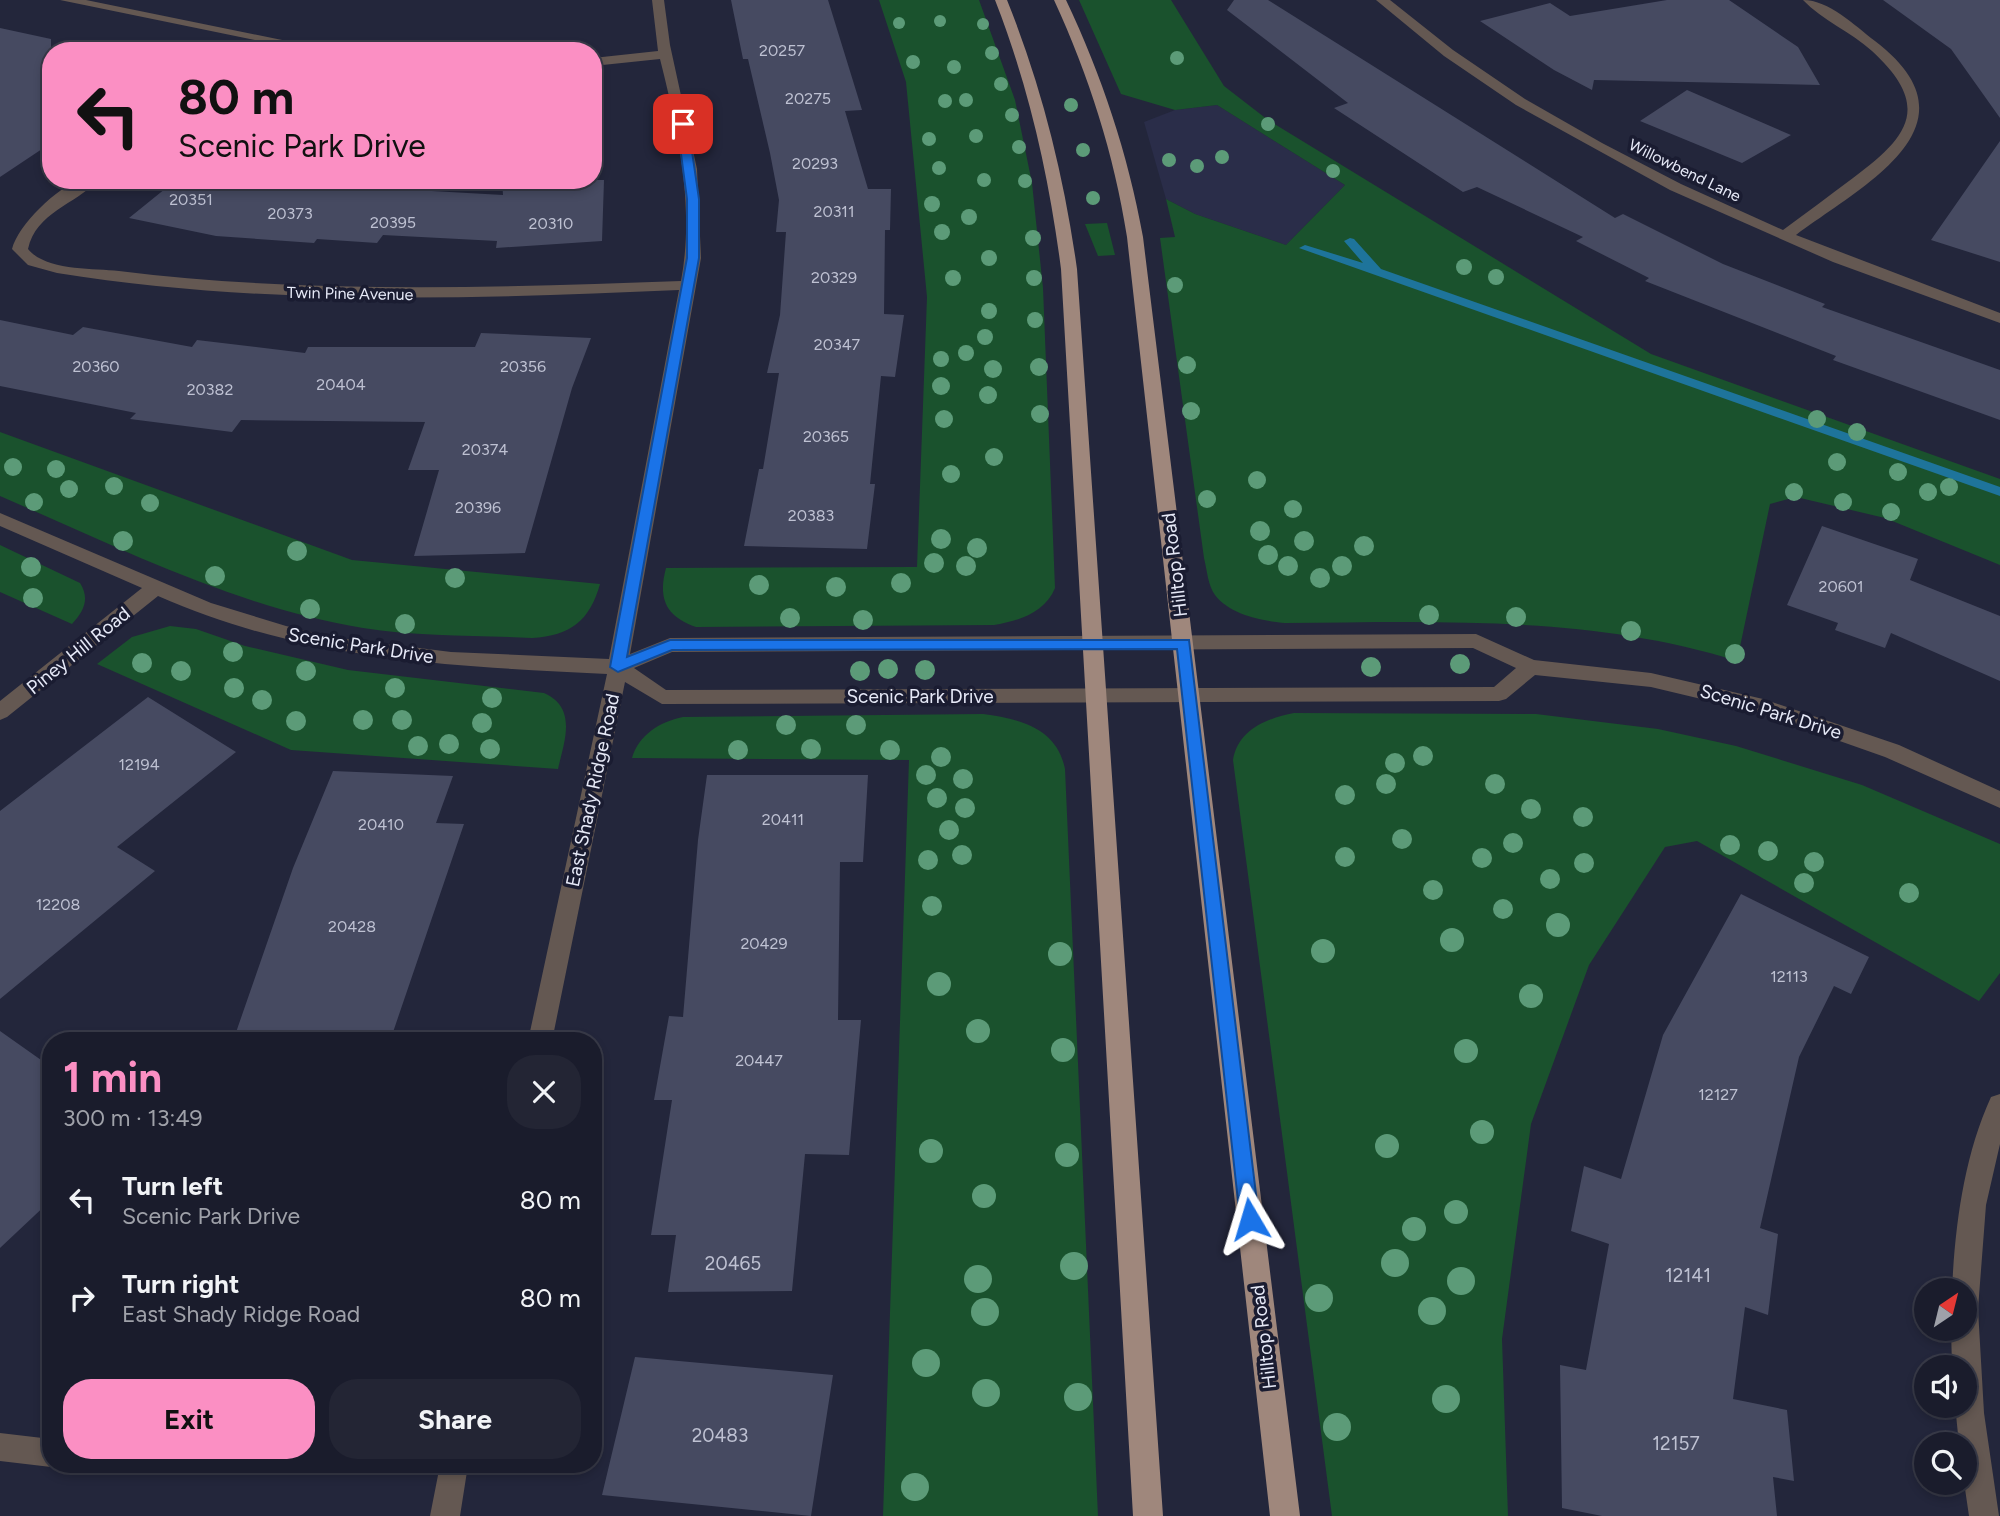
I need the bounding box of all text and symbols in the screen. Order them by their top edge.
house number: 20257 [759,41,805,60]
text: 80 m [178,67,294,126]
icon: left [63,70,154,161]
house number: 20275 [785,89,831,108]
pin [653,94,713,154]
icon: arrive [664,105,702,143]
text: Scenic Park Drive [178,127,426,165]
street label: Willowbend Lane [1626,135,1744,206]
house number: 20293 [792,154,838,173]
house number: 20351 [169,190,213,209]
house number: 20311 [813,202,855,221]
house number: 20373 [267,204,313,223]
house number: 20395 [370,213,416,232]
house number: 20310 [529,214,573,233]
house number: 20329 [811,268,857,287]
street label: Twin Pine Avenue [287,283,414,304]
house number: 20347 [814,335,861,354]
house number: 20360 [72,357,120,376]
house number: 20356 [500,357,546,376]
house number: 20404 [316,375,366,394]
house number: 20382 [187,380,233,399]
house number: 20365 [803,427,849,446]
house number: 20374 [462,440,508,459]
house number: 20396 [455,498,501,517]
house number: 20383 [788,506,834,525]
street label: Hilltop Road [1157,511,1192,618]
house number: 20601 [1818,577,1864,596]
street label: Piney Hill Road [22,602,135,699]
street label: Scenic Park Drive [286,623,435,668]
street label: Scenic Park Drive [1697,679,1845,744]
street label: Scenic Park Drive [846,685,994,708]
street label: East Shady Ridge Road [561,691,624,889]
house number: 12194 [118,755,160,774]
house number: 20411 [762,810,804,829]
house number: 20410 [358,815,404,834]
house number: 12208 [36,895,80,914]
house number: 20428 [328,917,376,936]
house number: 20429 [740,934,788,953]
house number: 12113 [1770,967,1808,986]
house number: 20447 [735,1051,783,1070]
text: 1 min [63,1052,162,1103]
button: close [507,1055,581,1129]
house number: 12127 [1698,1085,1738,1104]
text: 300 m · 13:49 [63,1104,203,1132]
text: Turn left [122,1170,223,1202]
icon: left [63,1181,101,1219]
position arrow [1213,1182,1287,1256]
text: 80 m [520,1184,581,1216]
text: Scenic Park Drive [122,1202,300,1230]
house number: 20465 [705,1252,761,1275]
house number: 12141 [1665,1264,1711,1287]
text: Turn right [122,1268,239,1300]
north arrow [1914,1278,1978,1340]
map controls [1914,1278,1977,1495]
icon: right [63,1279,101,1317]
text: 80 m [520,1282,581,1314]
street label: Hilltop Road [1246,1283,1281,1390]
text: East Shady Ridge Road [122,1300,360,1328]
button: sound [1914,1355,1977,1418]
button: Exit [63,1379,315,1459]
button: Share [329,1379,581,1459]
house number: 20483 [692,1424,748,1447]
house number: 12157 [1652,1432,1700,1455]
button: search [1914,1432,1977,1495]

